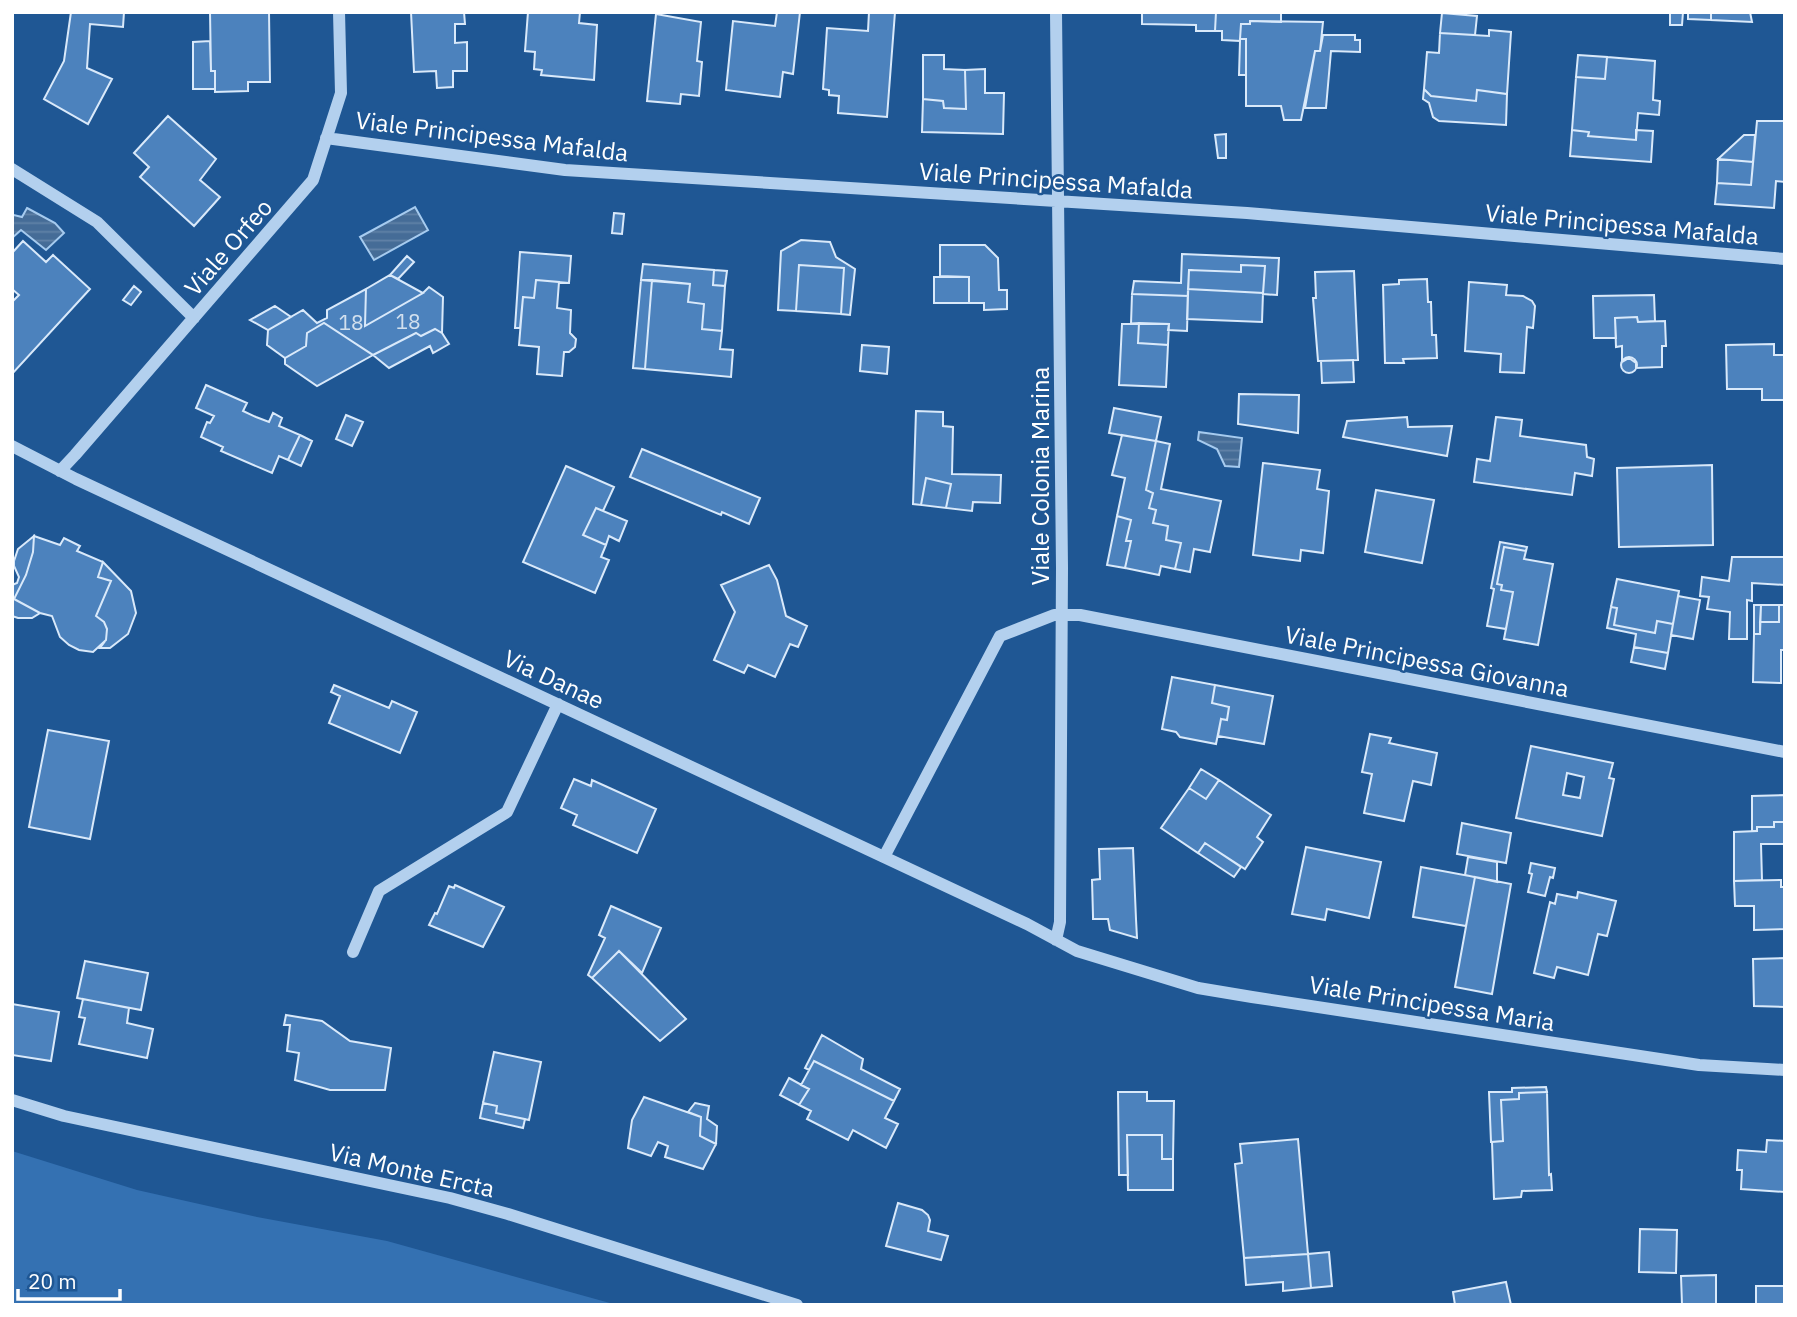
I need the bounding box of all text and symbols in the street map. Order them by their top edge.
street label: Viale Principessa Mafalda [354,103,630,169]
street label: Viale Principessa Mafalda [918,154,1194,206]
street label: Viale Orfeo [177,192,279,302]
street label: Viale Principessa Mafalda [1484,196,1760,252]
house number: 18 [395,307,421,335]
house number: 18 [338,308,364,336]
street label: Viale Colonia Marina [1024,366,1056,585]
street label: Viale Principessa Giovanna [1282,618,1572,704]
street label: Via Danae [498,642,610,716]
street label: Viale Principessa Maria [1307,968,1557,1038]
street label: Via Monte Ercta [326,1135,498,1205]
scale bar [18,1258,119,1302]
text: 20 m [28,1267,77,1295]

